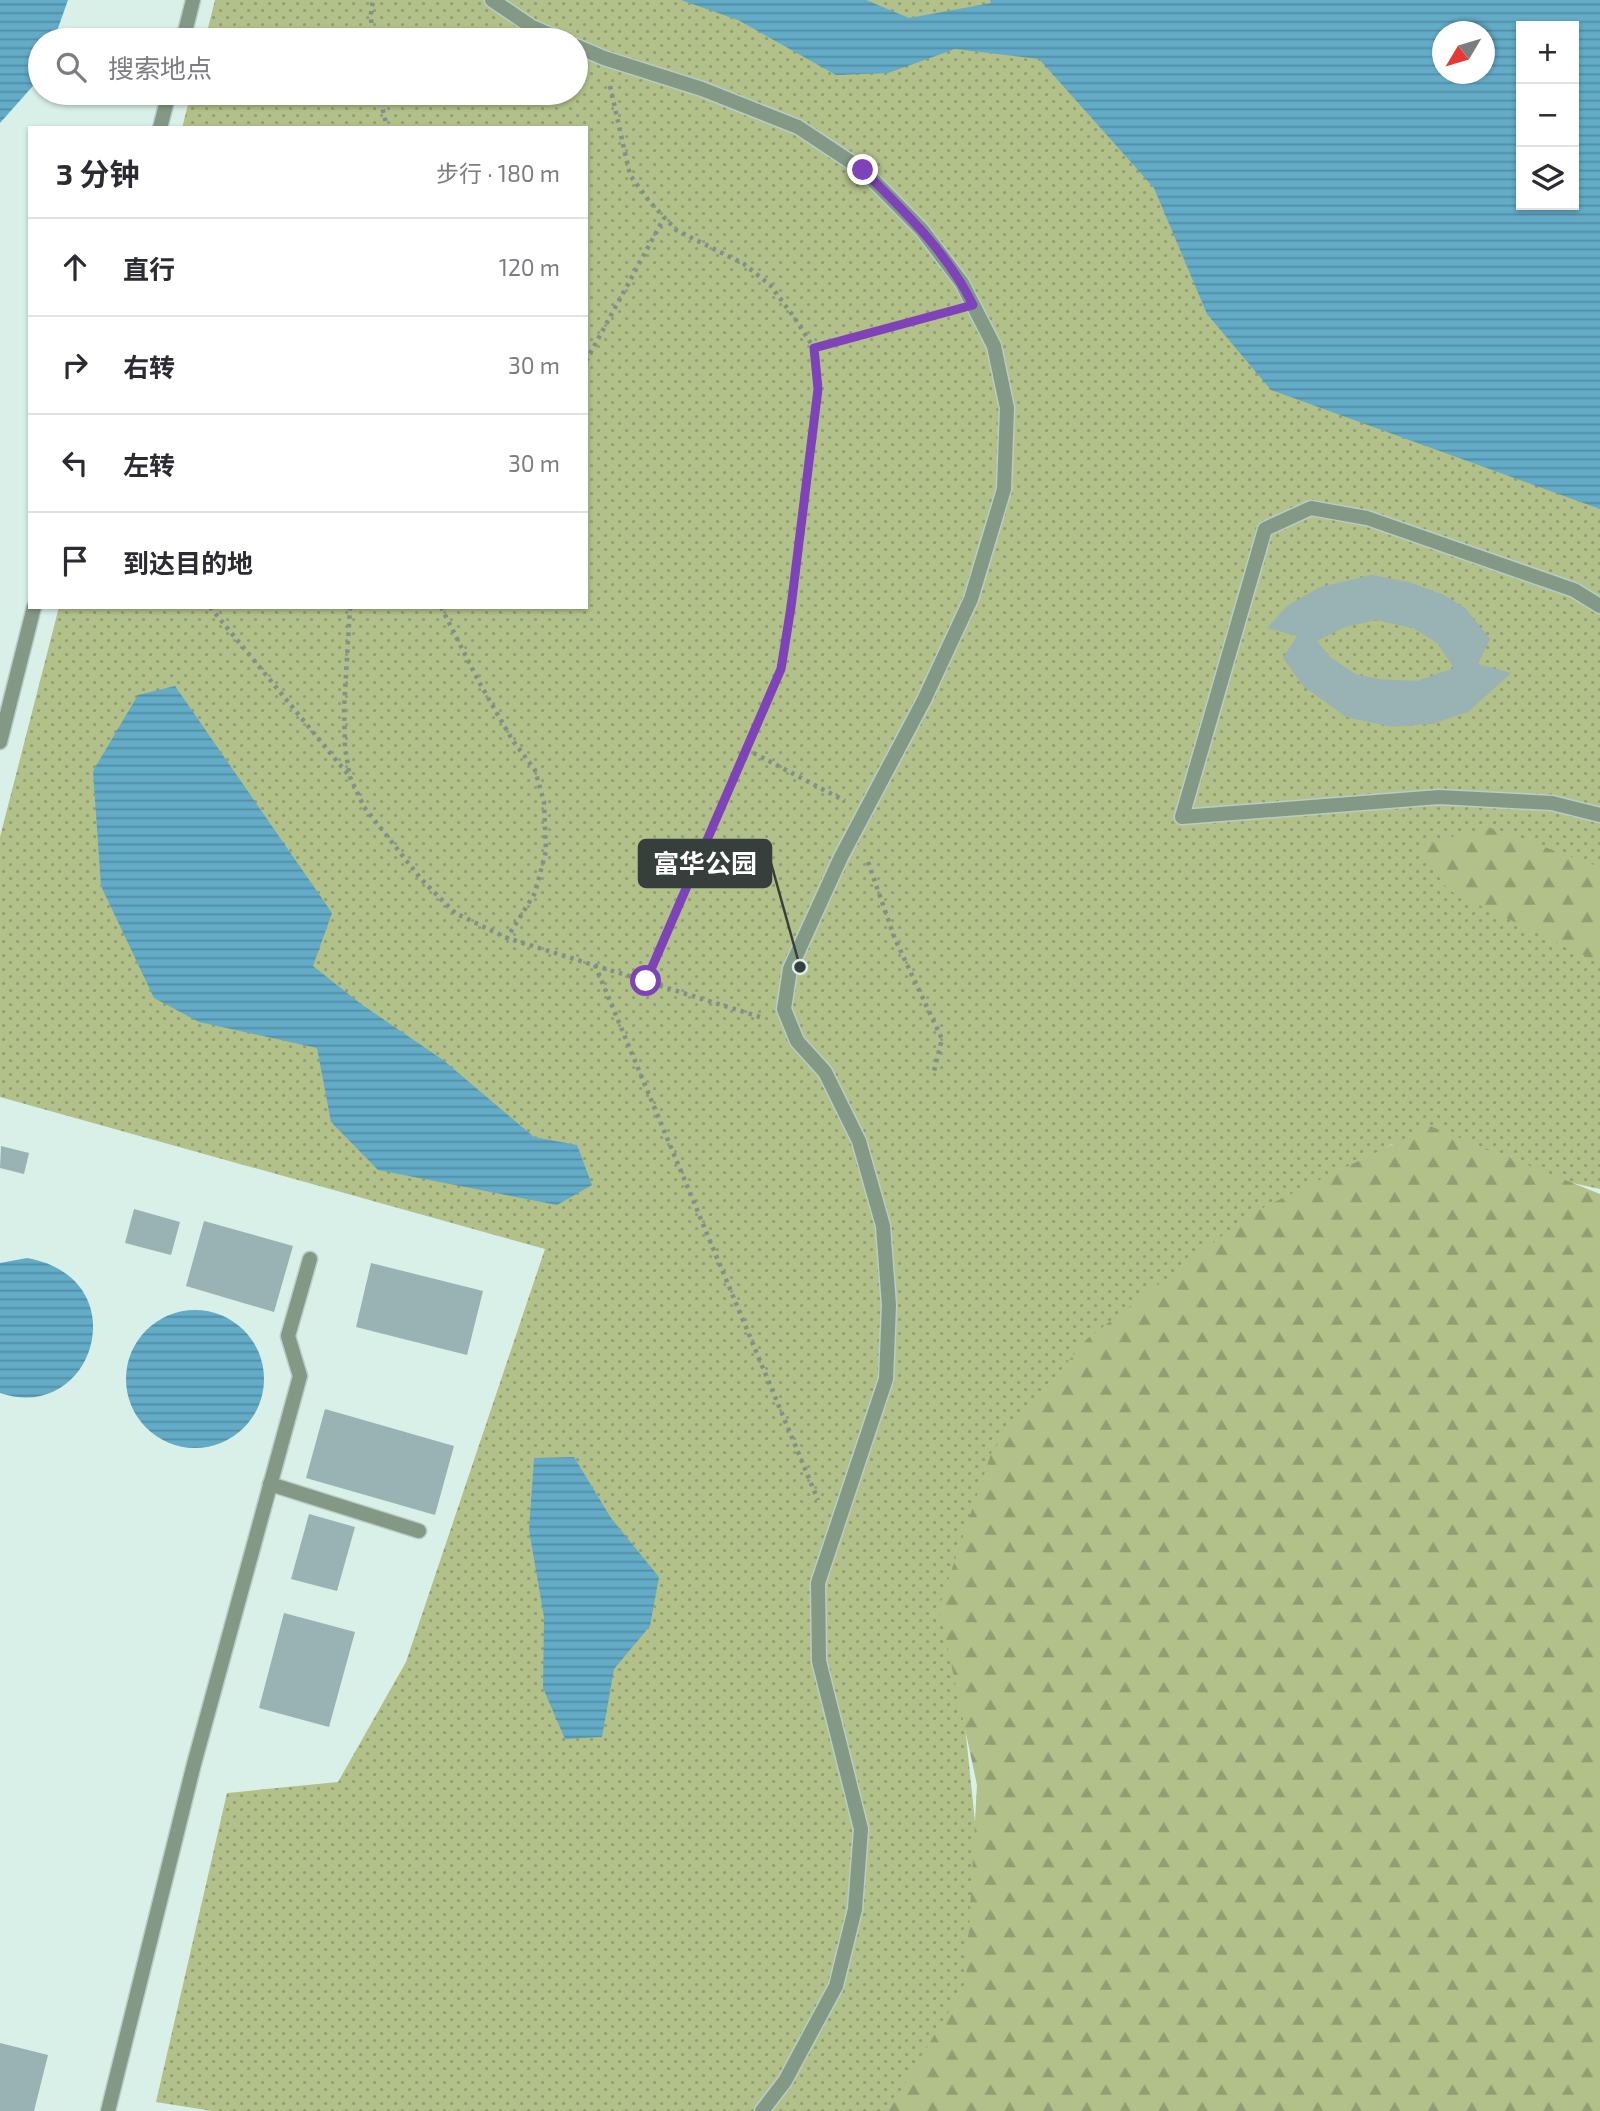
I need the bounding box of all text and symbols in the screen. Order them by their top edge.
north arrow [1432,21,1495,84]
map controls [1516,21,1579,210]
button: + [1516,21,1579,84]
search box [28,28,588,105]
icon: search [52,48,90,86]
text: 搜索地点 [108,52,212,83]
button: − [1516,84,1579,147]
button: layers [1516,147,1579,210]
route end [847,154,878,185]
text: 3 分钟 [56,155,140,191]
text: 步行 · 180 m [436,159,560,187]
icon: ahead [56,248,94,286]
text: 直行 [123,253,175,284]
text: 120 m [499,253,560,281]
icon: right [56,346,94,384]
text: 右转 [123,351,175,382]
text: 30 m [508,351,560,379]
icon: left [56,444,94,482]
text: 左转 [123,449,175,480]
text: 30 m [508,449,560,477]
icon: arrive [56,542,94,580]
text: 到达目的地 [123,547,253,578]
callout: 富华公园 [639,840,771,887]
text: 富华公园 [653,847,757,878]
route start [630,965,661,996]

